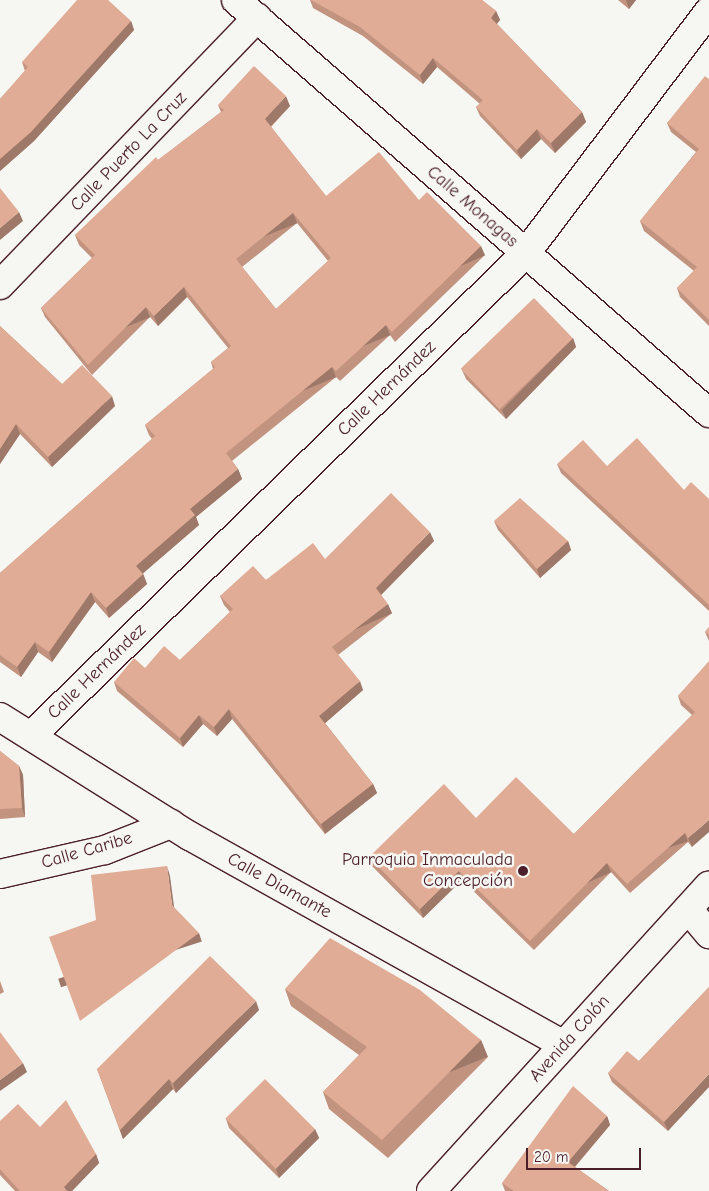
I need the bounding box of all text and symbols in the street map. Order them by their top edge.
street label: Calle Puerto La Cruz [66,88,192,216]
street label: Calle Monagas [422,162,522,252]
street label: Calle Hernández [333,337,441,441]
street label: Calle Hernández [43,620,151,724]
street label: Calle Caribe [39,828,135,874]
street label: Calle Diamante [223,849,335,923]
place label: Parroquia Inmaculada Concepción [342,850,513,892]
marker: Parroquia Inmaculada Concepción [517,865,529,877]
street label: Avenida Colón [525,991,615,1087]
scale bar [529,1138,644,1170]
text: 20 m [534,1148,568,1166]

